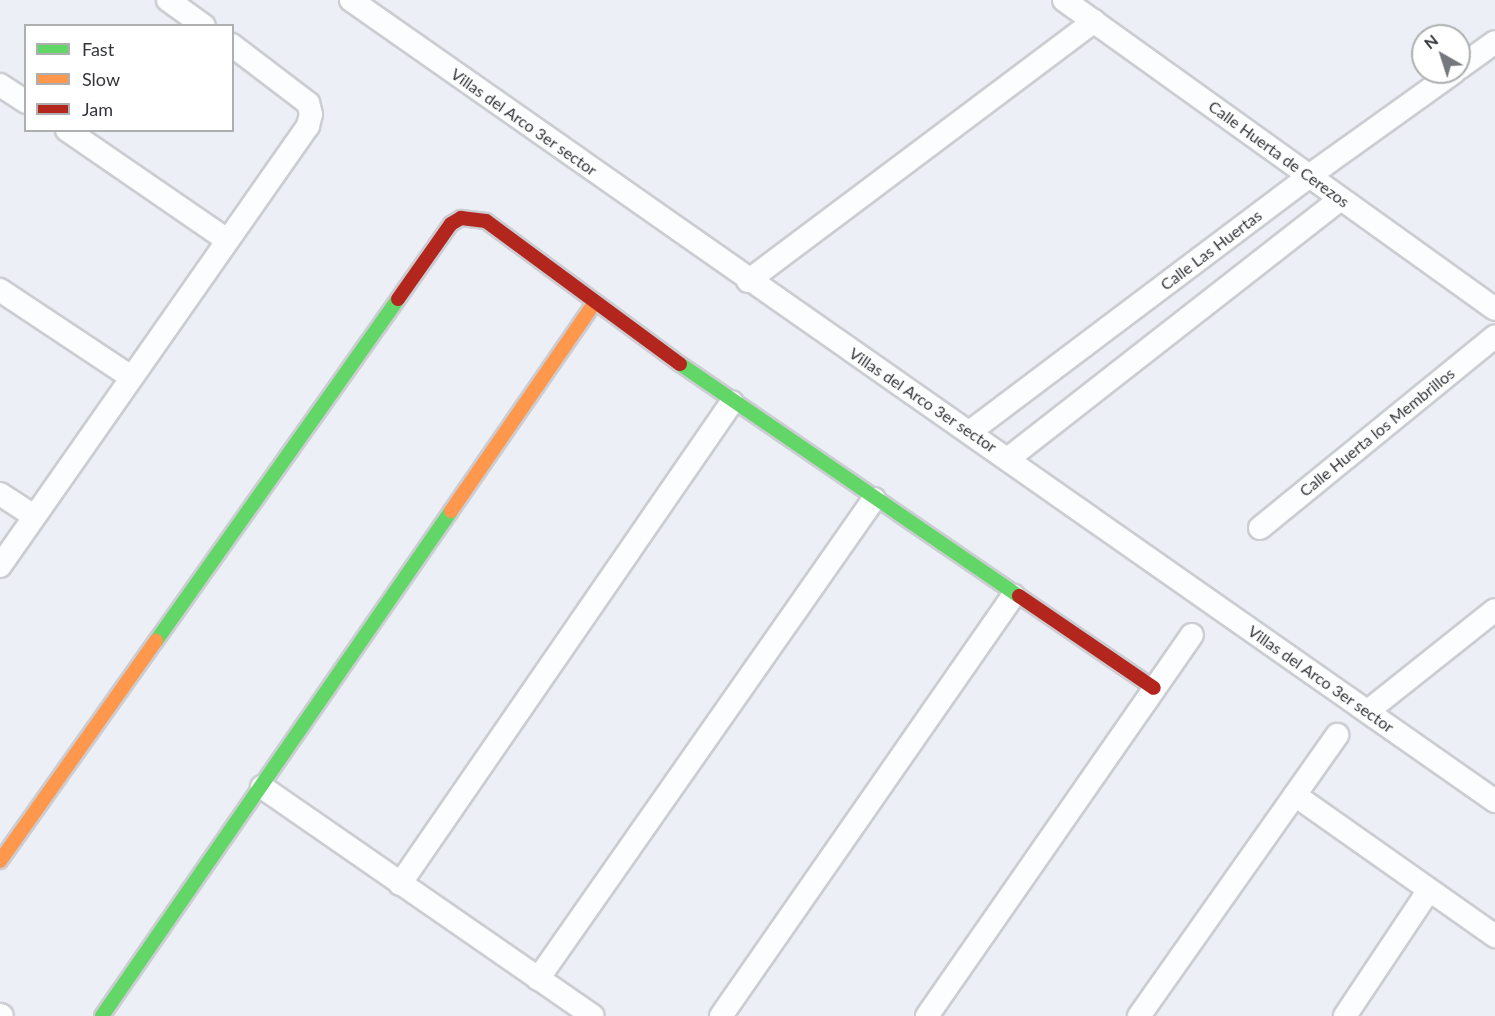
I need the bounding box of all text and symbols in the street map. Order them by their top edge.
legend [24,24,234,132]
north arrow [1411,24,1471,84]
text: N [1420,30,1441,52]
text: Fast [82,38,114,60]
street label: Villas del Arco 3er sector [447,64,601,180]
text: Slow [82,68,120,90]
street label: Calle Huerta de Cerezos [1205,96,1353,212]
text: Jam [82,98,113,120]
street label: Calle Las Huertas [1157,206,1265,294]
street label: Villas del Arco 3er sector [845,343,1001,457]
street label: Calle Huerta los Membrillos [1296,363,1458,501]
street label: Villas del Arco 3er sector [1244,621,1398,737]

